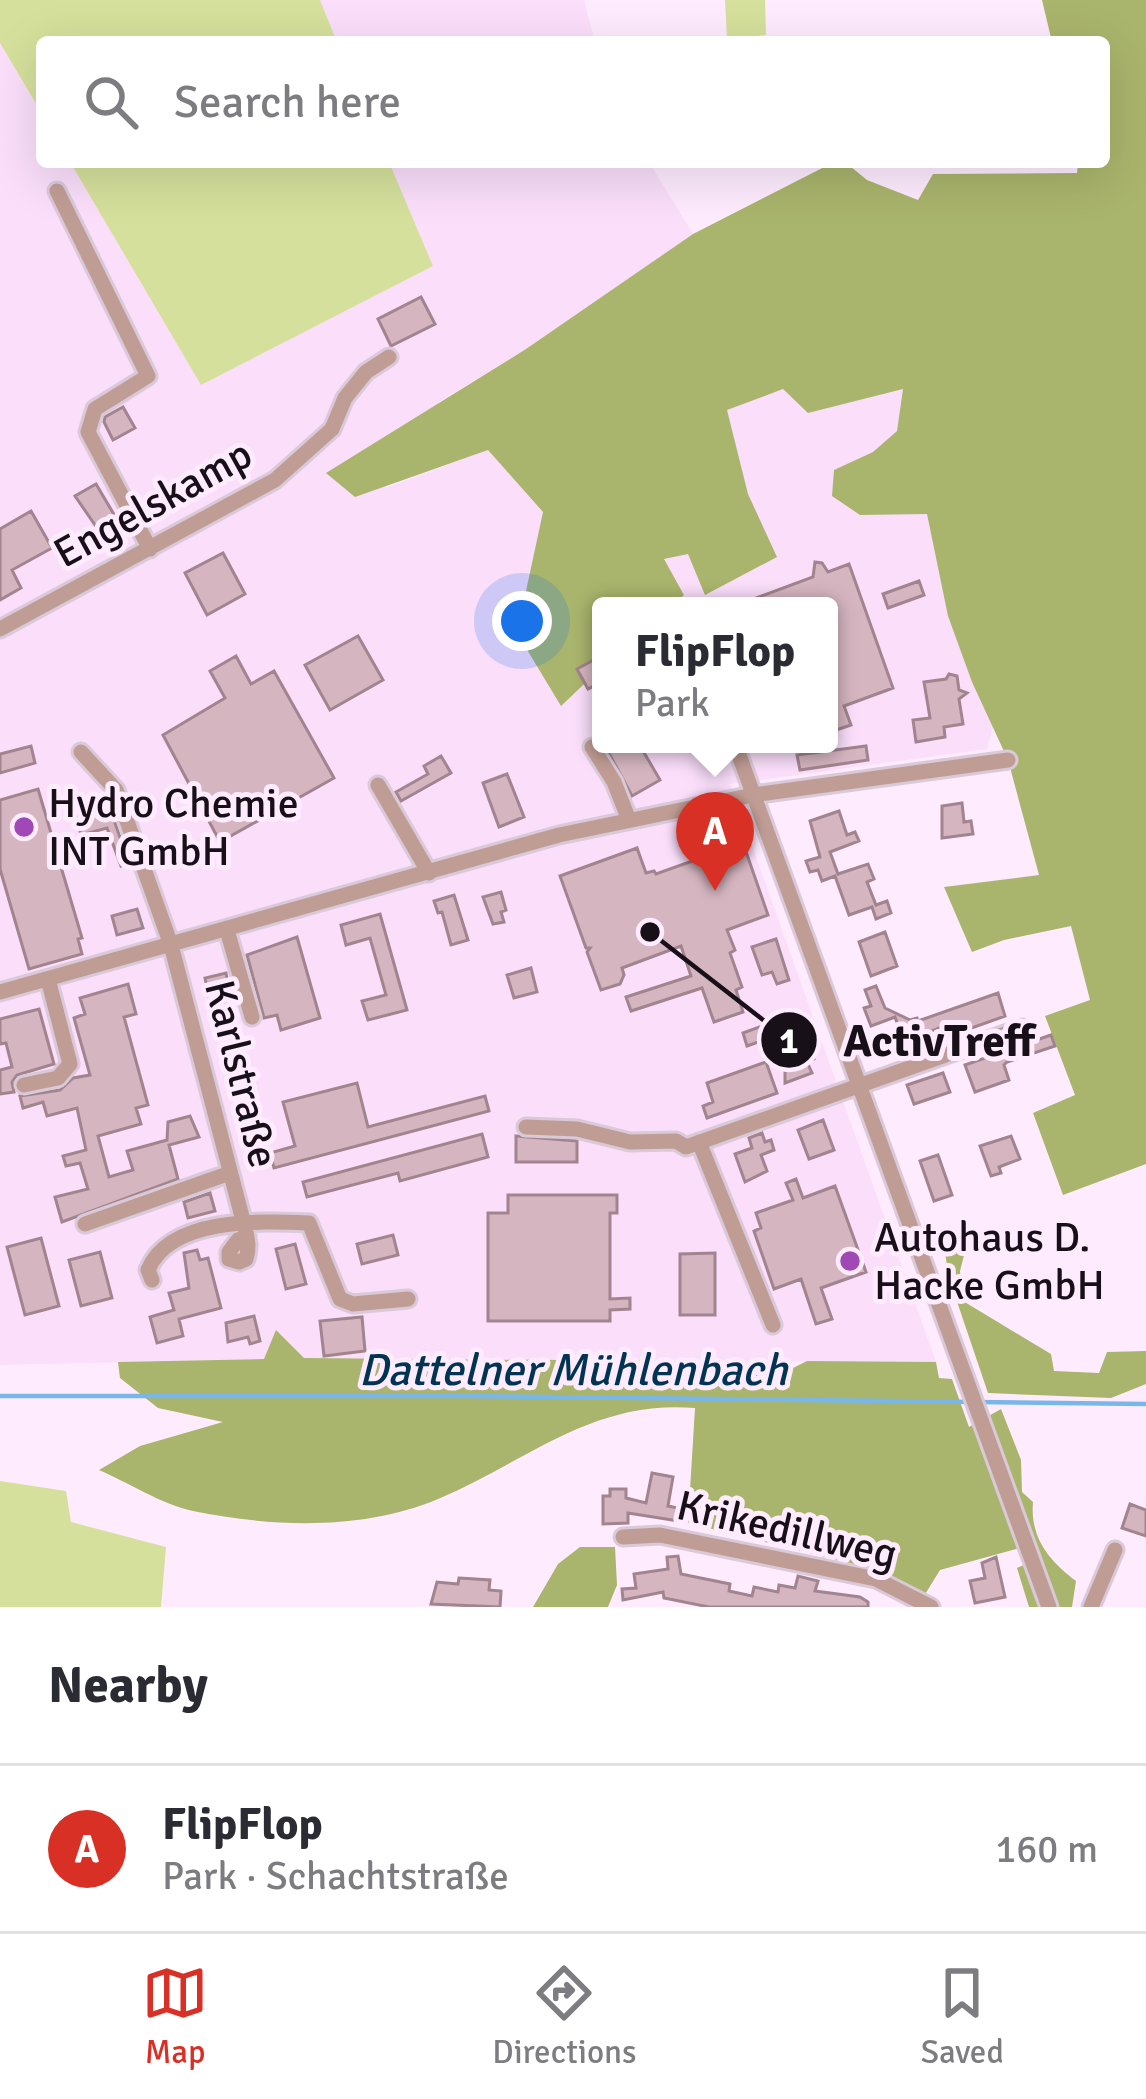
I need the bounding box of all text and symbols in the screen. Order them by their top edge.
search box [36,36,1110,168]
icon: search [78,69,144,135]
text: Search here [174,75,401,130]
street label: Engelskamp [45,429,261,579]
your location [492,591,552,651]
popup [592,597,838,753]
text: FlipFlop [635,624,795,679]
text: Park [635,679,710,727]
place label: Hydro Chemie INT GmbH [48,778,299,877]
pin: A [676,792,754,891]
marker: Hydro Chemie INT GmbH [11,814,37,840]
street label: Karlstraße [193,975,289,1173]
callout: ActivTreff [759,999,1059,1080]
text: ActivTreff [843,1014,1037,1069]
text: 1 [779,1019,799,1064]
place label: Autohaus D. Hacke GmbH [874,1212,1105,1311]
marker: Autohaus D. Hacke GmbH [837,1248,863,1274]
water label: Dattelner Mühlenbach [359,1343,789,1398]
street label: Krikedillweg [672,1480,902,1580]
text: Nearby [48,1654,208,1717]
text: FlipFlop [162,1797,323,1852]
text: A [75,1825,99,1873]
text: 160 m [995,1825,1098,1873]
text: Park · Schachtstraße [162,1852,509,1900]
tab: Map [142,1960,208,2073]
tab: Directions [492,1960,637,2073]
tab: Saved [921,1960,1004,2073]

